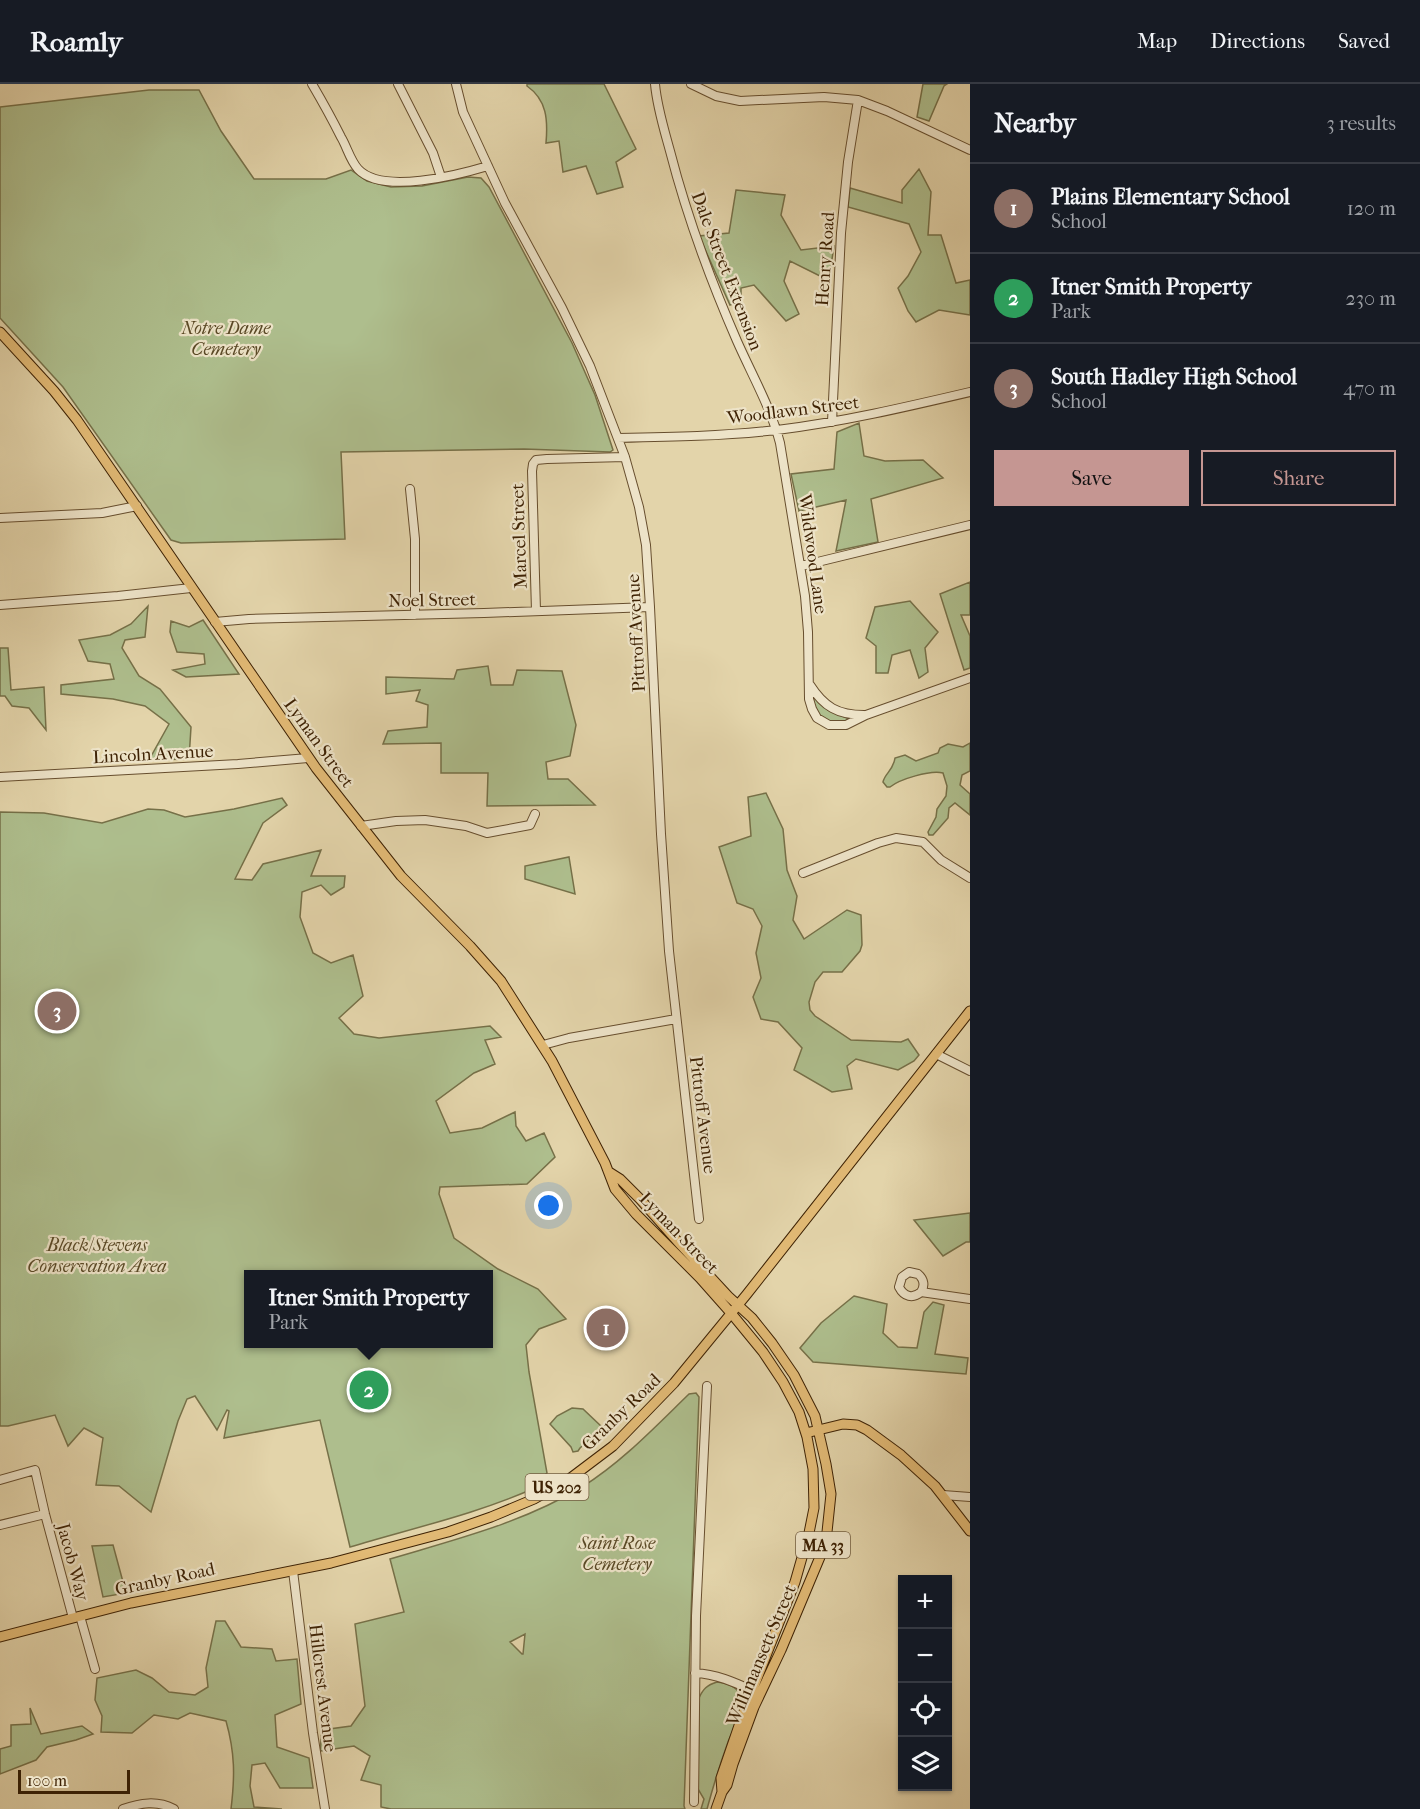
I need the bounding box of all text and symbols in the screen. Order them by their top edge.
text: Roamly [30,25,122,58]
text: Map [1137,29,1177,53]
text: Directions [1210,29,1305,53]
text: Saved [1338,29,1390,53]
text: Nearby [994,108,1076,139]
text: 3 results [1327,112,1396,135]
text: Plains Elementary School [1051,184,1290,210]
street label: Dale Street Extension [687,189,767,354]
text: 1 [1010,197,1017,220]
text: 120 m [1347,197,1396,220]
text: School [1051,210,1107,233]
street label: Henry Road [812,211,839,307]
text: Itner Smith Property [1051,274,1251,300]
text: 2 [1008,287,1019,310]
text: 230 m [1346,287,1396,310]
text: Park [1051,300,1091,323]
park label: Notre Dame Cemetery [180,318,271,360]
text: South Hadley High School [1051,364,1297,390]
text: 3 [1009,377,1018,400]
text: 470 m [1343,377,1396,400]
text: School [1051,390,1107,413]
street label: Woodlawn Street [725,392,861,429]
button: Save [994,450,1189,506]
button: Share [1201,450,1396,506]
street label: Marcel Street [507,482,532,589]
street label: Wildwood Lane [794,492,831,615]
street label: Pittroff Avenue [623,573,650,693]
street label: Noel Street [388,589,477,612]
street label: Lyman Street [279,695,358,792]
street label: Lincoln Avenue [92,741,214,768]
pin: 3 [38,988,76,1034]
street label: Pittroff Avenue [685,1055,720,1175]
street label: Lyman Street [635,1188,723,1279]
your location [534,1191,563,1220]
park label: Black/Stevens Conservation Area [27,1235,167,1277]
popup [244,1270,493,1348]
text: Itner Smith Property [268,1285,469,1311]
pin: 1 [586,1306,626,1350]
text: Park [268,1311,308,1334]
pin: 2 [350,1368,388,1412]
street label: Granby Road [578,1369,665,1455]
road number: US 202 [526,1474,588,1500]
street label: Jacob Way [52,1519,93,1604]
road number: MA 33 [796,1532,850,1558]
park label: Saint Rose Cemetery [578,1533,656,1575]
street label: Granby Road [113,1559,217,1600]
map controls [898,1575,952,1791]
button: + [898,1575,952,1629]
street label: Willimansett Street [722,1581,801,1730]
street label: Hillcrest Avenue [304,1623,341,1753]
button: − [898,1629,952,1683]
button: locate [898,1683,952,1737]
button: layers [898,1737,952,1791]
scale bar [18,1767,130,1794]
text: 100 m [27,1771,67,1790]

